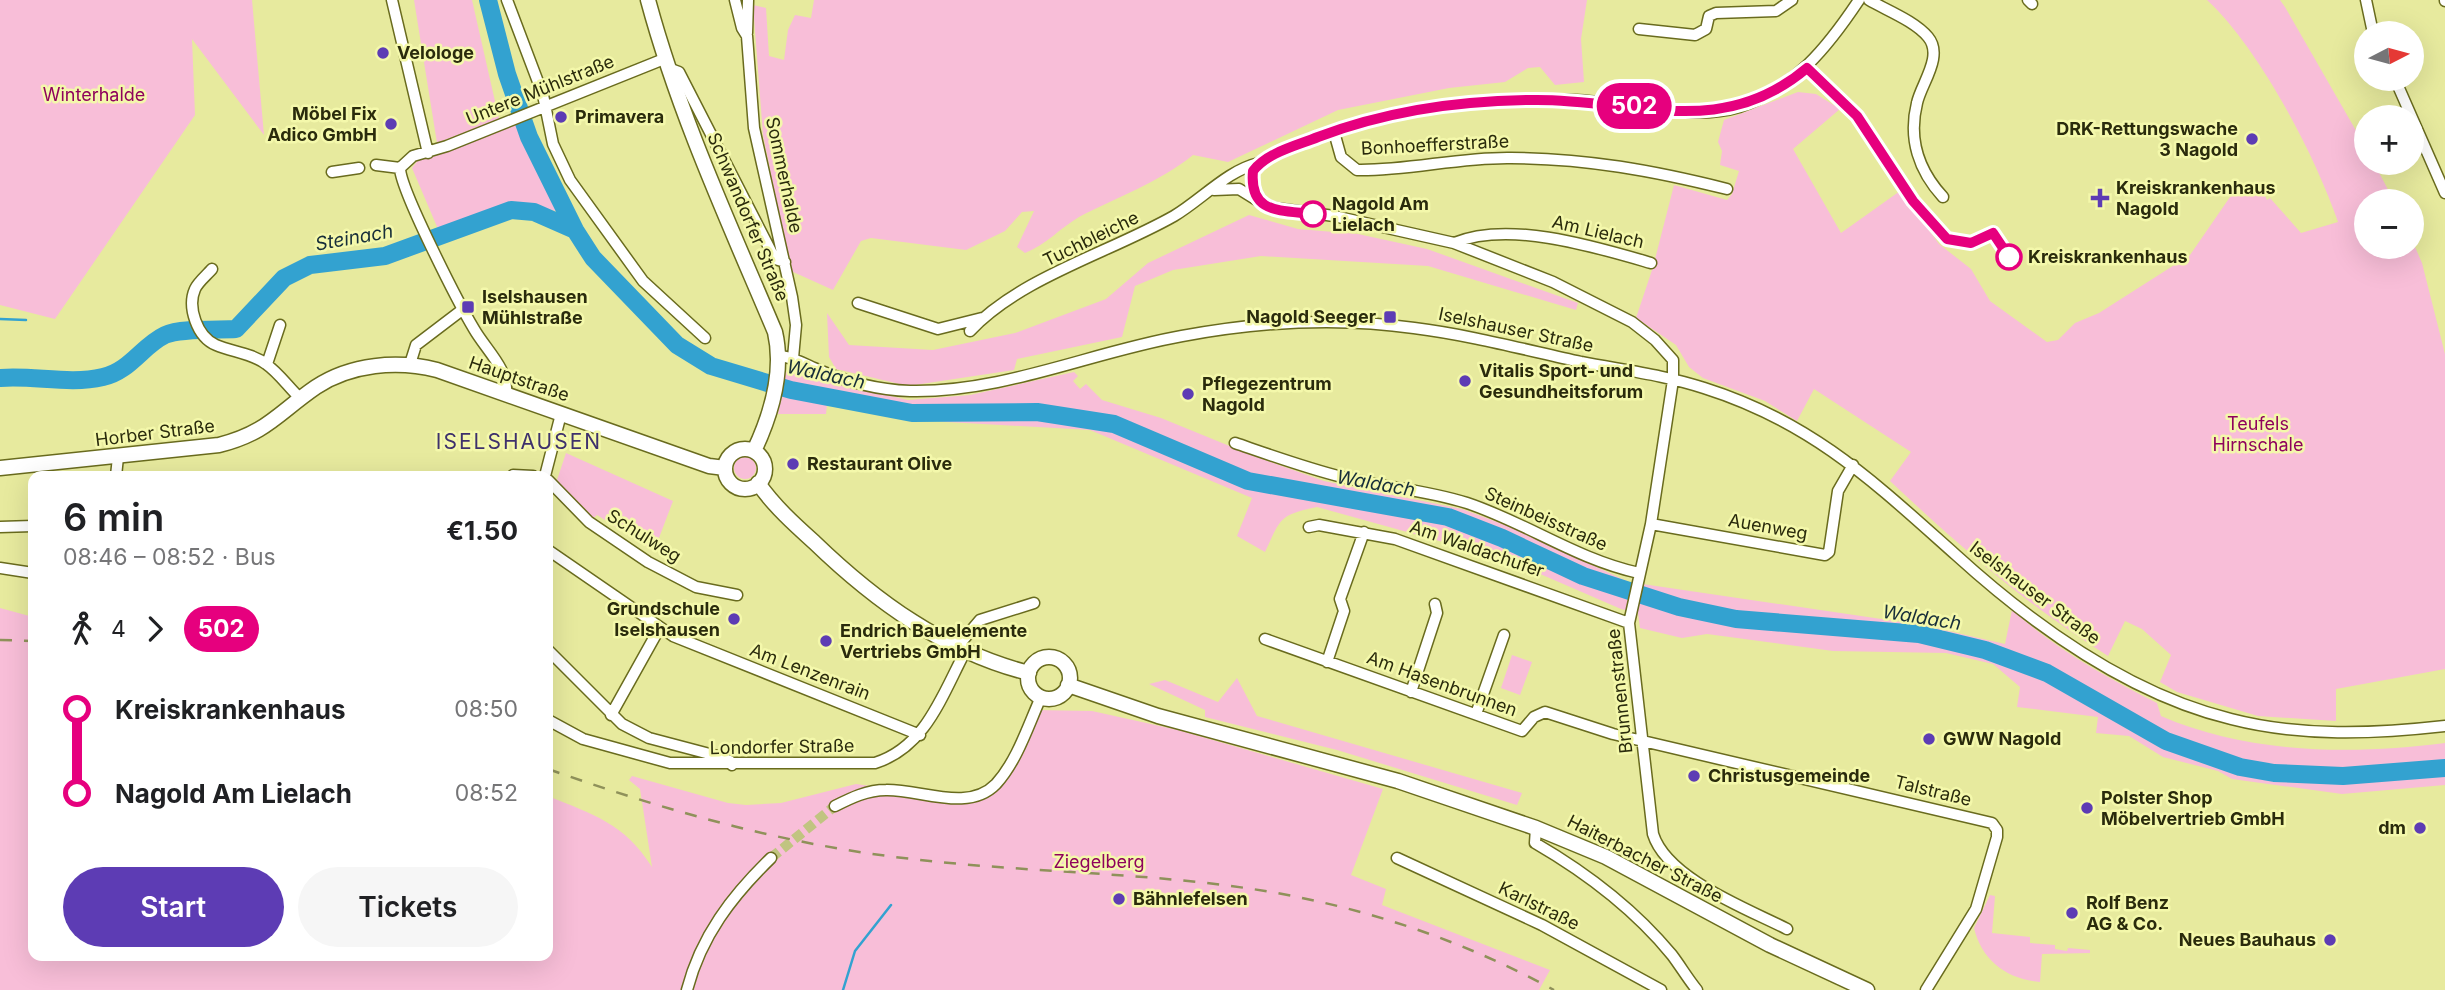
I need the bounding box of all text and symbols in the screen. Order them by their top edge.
north arrow [2354,21,2424,91]
map controls [2354,21,2424,259]
place label: Velologe [397,42,474,63]
marker: Velologe [375,45,391,61]
street label: Untere Mühlstraße [463,50,617,129]
line badge: 502 [1594,83,1674,129]
park label: Winterhalde [43,84,145,105]
text: 502 [1611,91,1657,120]
place label: Möbel Fix Adico GmbH [267,103,378,145]
button: + [2354,105,2424,175]
place label: Primavera [575,106,664,127]
marker: Primavera [553,109,569,125]
street label: Sommerhalde [762,115,807,235]
marker: Möbel Fix Adico GmbH [383,116,399,132]
place label: DRK-Rettungswache 3 Nagold [2056,118,2238,160]
street label: Schwandorfer Straße [703,129,794,304]
street label: Bonhoefferstraße [1360,130,1510,159]
marker: DRK-Rettungswache 3 Nagold [2244,131,2260,147]
place label: Kreiskrankenhaus Nagold [2116,177,2276,219]
marker: Kreiskrankenhaus Nagold [2090,188,2110,208]
button: − [2354,189,2424,259]
place label: Nagold Am Lielach [1332,193,1429,235]
marker: Nagold Am Lielach [1300,201,1326,227]
street label: Tuchbleiche [1040,206,1142,271]
street label: Am Lielach [1550,211,1646,252]
water label: Steinach [313,219,395,256]
marker: Kreiskrankenhaus [1996,244,2022,270]
place label: Kreiskrankenhaus [2028,246,2188,267]
place label: Iselshausen Mühlstraße [482,286,588,328]
marker: Iselshausen Mühlstraße [460,299,476,315]
street label: Iselshauser Straße [1437,303,1595,356]
place label: Nagold Seeger [1246,306,1376,327]
marker: Nagold Seeger [1382,309,1398,325]
street label: Hauptstraße [466,352,572,406]
water label: Waldach [785,355,867,394]
place label: Vitalis Sport- und Gesundheitsforum [1479,360,1643,402]
place label: Pflegezentrum Nagold [1202,373,1332,415]
marker: Vitalis Sport- und Gesundheitsforum [1457,373,1473,389]
marker: Pflegezentrum Nagold [1180,386,1196,402]
park label: Teufels Hirnschale [2213,413,2303,455]
street label: Horber Straße [94,415,216,450]
district label: ISELSHAUSEN [436,429,602,454]
place label: Restaurant Olive [807,453,952,474]
marker: Restaurant Olive [785,456,801,472]
water label: Waldach [1335,465,1417,502]
street label: Steinbeisstraße [1482,482,1611,555]
text: 6 min [63,494,164,540]
street label: Schulweg [603,505,685,567]
street label: Auenweg [1727,509,1809,544]
text: €1.50 [446,515,518,546]
street label: Am Waldachufer [1407,516,1547,581]
street label: Iselshauser Straße [1966,537,2105,648]
text: 08:46 – 08:52 · Bus [63,543,276,571]
place label: Grundschule Iselshausen [607,598,720,640]
water label: Waldach [1881,600,1963,635]
icon: walk [63,610,101,648]
icon: forward [136,610,174,648]
marker: Grundschule Iselshausen [726,611,742,627]
text: 502 [198,614,245,643]
text: 4 [111,615,126,643]
place label: Endrich Bauelemente Vertriebs GmbH [840,620,1028,662]
street label: Brunnenstraße [1603,628,1637,755]
marker: Endrich Bauelemente Vertriebs GmbH [818,633,834,649]
street label: Am Lenzenrain [747,639,873,704]
street label: Am Hasenbrunnen [1364,647,1520,720]
text: Kreiskrankenhaus [115,694,346,725]
text: 08:50 [454,695,518,723]
place label: GWW Nagold [1943,728,2061,749]
marker: GWW Nagold [1921,731,1937,747]
street label: Londorfer Straße [709,735,855,758]
place label: Christusgemeinde [1708,765,1870,786]
marker: Christusgemeinde [1686,768,1702,784]
street label: Talstraße [1892,771,1974,810]
text: Nagold Am Lielach [115,778,352,809]
text: 08:52 [455,779,518,807]
place label: Polster Shop Möbelvertrieb GmbH [2101,787,2285,829]
marker: Polster Shop Möbelvertrieb GmbH [2079,800,2095,816]
street label: Haiterbacher Straße [1564,810,1726,907]
place label: dm [2378,817,2406,838]
marker: dm [2412,820,2428,836]
park label: Ziegelberg [1053,851,1145,872]
button: Start [63,867,284,947]
button: Tickets [298,867,518,947]
street label: Karlstraße [1495,877,1583,934]
place label: Bähnlefelsen [1133,888,1248,909]
marker: Bähnlefelsen [1111,891,1127,907]
place label: Rolf Benz AG & Co. [2086,892,2169,934]
marker: Rolf Benz AG & Co. [2064,905,2080,921]
place label: Neues Bauhaus [2179,929,2316,950]
marker: Neues Bauhaus [2322,932,2338,948]

